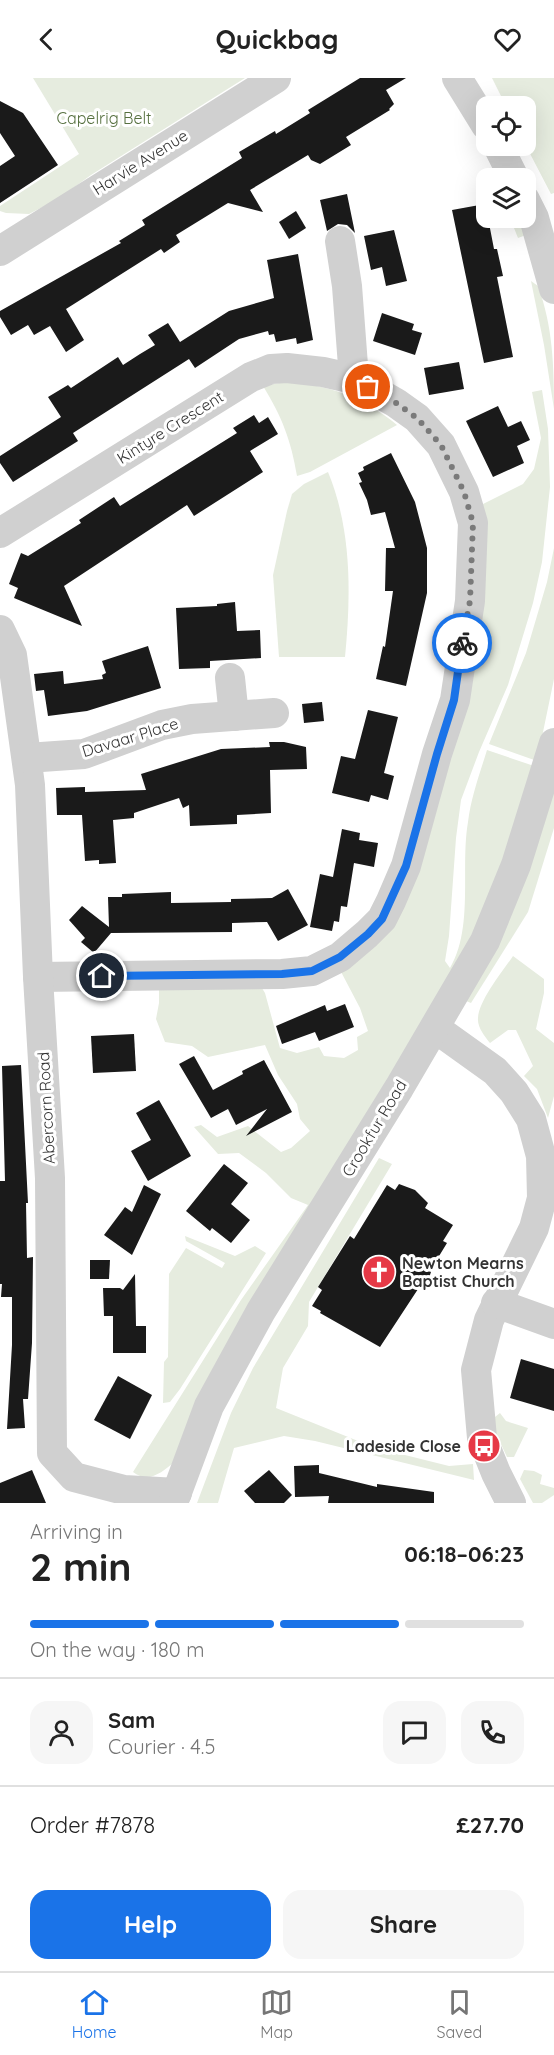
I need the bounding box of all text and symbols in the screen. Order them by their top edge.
text: Quickbag [215,22,339,56]
icon: back [30,23,63,56]
icon: heart [491,23,524,56]
map controls [476,96,536,228]
button: locate [476,96,536,156]
park label: Capelrig Belt [57,108,152,128]
street label: Harvie Avenue [89,125,191,199]
button: layers [476,168,536,228]
pin [342,361,393,412]
icon: bag [351,370,384,403]
street label: Kintyre Crescent [113,386,227,468]
courier [432,613,492,673]
icon: bike [446,627,479,660]
street label: Davaar Place [79,713,181,761]
pin [76,950,127,1001]
icon: home [85,959,118,992]
street label: Abercorn Road [33,1051,59,1165]
street label: Crookfur Road [337,1076,411,1180]
place label: Newton Mearns Baptist Church [402,1253,524,1291]
church icon: Newton Mearns Baptist Church [361,1254,397,1290]
bus stop icon: Ladeside Close [466,1428,502,1464]
place label: Ladeside Close [346,1436,461,1456]
text: Arriving in [30,1519,123,1544]
text: 06:18–06:23 [404,1540,524,1568]
text: 2 min [30,1542,132,1591]
text: On the way · 180 m [30,1637,204,1662]
button: person [30,1701,93,1764]
button: chat [383,1701,446,1764]
button: phone [461,1701,524,1764]
text: Sam [108,1706,155,1734]
text: Courier · 4.5 [108,1734,215,1759]
text: Order #7878 [30,1811,155,1839]
text: £27.70 [456,1811,524,1839]
button: Help [30,1890,271,1959]
button: Share [283,1890,524,1959]
tab: Home [72,1986,117,2042]
tab: Map [260,1986,293,2042]
tab: Saved [437,1986,482,2042]

